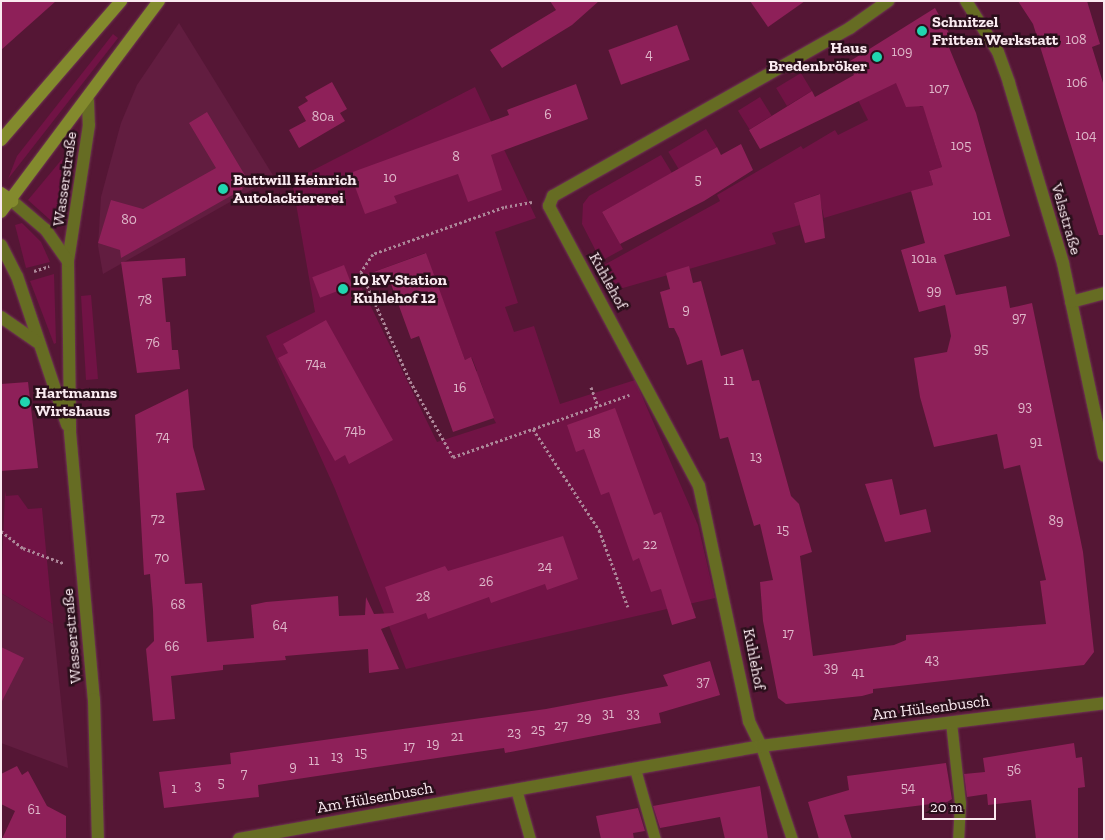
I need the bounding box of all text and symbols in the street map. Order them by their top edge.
place label: Schnitzel Fritten Werkstatt [932,12,1059,50]
marker: Schnitzel Fritten Werkstatt [916,25,928,37]
house number: 108 [1066,32,1086,48]
place label: Haus Bredenbröker [768,38,867,76]
house number: 109 [892,44,912,60]
house number: 4 [645,47,653,63]
marker: Haus Bredenbröker [871,51,883,63]
house number: 106 [1067,75,1087,91]
house number: 107 [929,81,949,97]
house number: 6 [544,107,552,123]
house number: 80a [312,109,334,125]
house number: 104 [1076,128,1096,144]
street label: Wasserstraße [49,130,81,228]
house number: 105 [951,138,971,154]
house number: 8 [452,149,460,165]
place label: Buttwill Heinrich Autolackiererei [233,170,357,208]
house number: 10 [383,170,397,186]
house number: 5 [694,172,702,188]
street label: Velsstraße [1047,181,1085,257]
marker: Buttwill Heinrich Autolackiererei [217,183,229,195]
house number: 101 [973,208,991,224]
house number: 80 [121,212,137,228]
street label: Kuhlehof [585,249,631,313]
house number: 101a [911,251,937,267]
place label: 10 kV-Station Kuhlehof 12 [353,270,447,308]
marker: 10 kV-Station Kuhlehof 12 [337,283,349,295]
house number: 99 [927,283,941,299]
house number: 78 [138,292,152,308]
house number: 9 [682,302,690,318]
house number: 97 [1012,310,1026,326]
house number: 76 [146,335,160,351]
house number: 95 [974,341,988,357]
house number: 74a [306,356,326,372]
house number: 11 [724,373,734,389]
house number: 16 [454,380,466,396]
place label: Hartmanns Wirtshaus [35,383,117,421]
marker: Hartmanns Wirtshaus [19,396,31,408]
house number: 93 [1018,399,1032,415]
house number: 74b [344,423,366,439]
house number: 18 [588,426,600,442]
house number: 74 [156,429,170,445]
house number: 91 [1030,434,1042,450]
house number: 13 [750,449,762,465]
house number: 72 [151,511,165,527]
house number: 89 [1049,513,1063,529]
house number: 15 [777,522,789,538]
house number: 22 [643,537,657,553]
house number: 70 [155,550,169,566]
house number: 24 [538,559,552,575]
house number: 26 [479,574,493,590]
street label: Wasserstraße [58,588,86,684]
house number: 28 [416,589,430,605]
house number: 68 [171,597,185,613]
house number: 64 [273,618,287,634]
house number: 17 [782,626,794,642]
street label: Kuhlehof [739,627,769,691]
house number: 66 [165,639,179,655]
house number: 43 [925,652,939,668]
house number: 39 [824,660,838,676]
house number: 41 [852,665,864,681]
house number: 37 [696,674,710,690]
street label: Am Hülsenbusch [872,691,990,725]
house number: 31 [602,706,614,722]
house number: 33 [626,706,640,722]
house number: 29 [577,710,591,726]
house number: 27 [554,718,568,734]
house number: 25 [531,722,545,738]
house number: 23 [507,725,521,741]
house number: 21 [451,729,463,745]
house number: 19 [427,736,439,752]
house number: 17 [403,739,415,755]
house number: 15 [355,745,367,761]
house number: 13 [331,749,343,765]
house number: 11 [309,753,319,769]
house number: 9 [289,759,297,775]
house number: 56 [1007,762,1021,778]
house number: 7 [241,766,247,782]
house number: 5 [217,775,225,791]
house number: 3 [195,778,201,794]
street label: Am Hülsenbusch [316,778,434,818]
house number: 54 [901,780,915,796]
house number: 1 [171,781,177,797]
scale bar [925,788,999,820]
text: 20 m [930,798,963,816]
house number: 61 [28,802,40,818]

